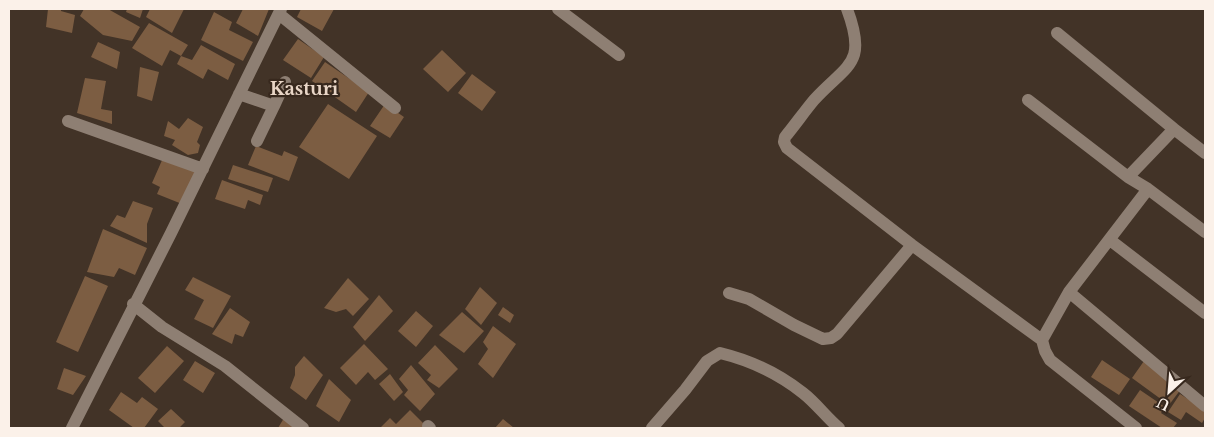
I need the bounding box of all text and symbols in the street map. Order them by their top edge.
district label: Kasturi [270,78,339,100]
north arrow [1144,367,1194,417]
text: U [1153,393,1173,414]

